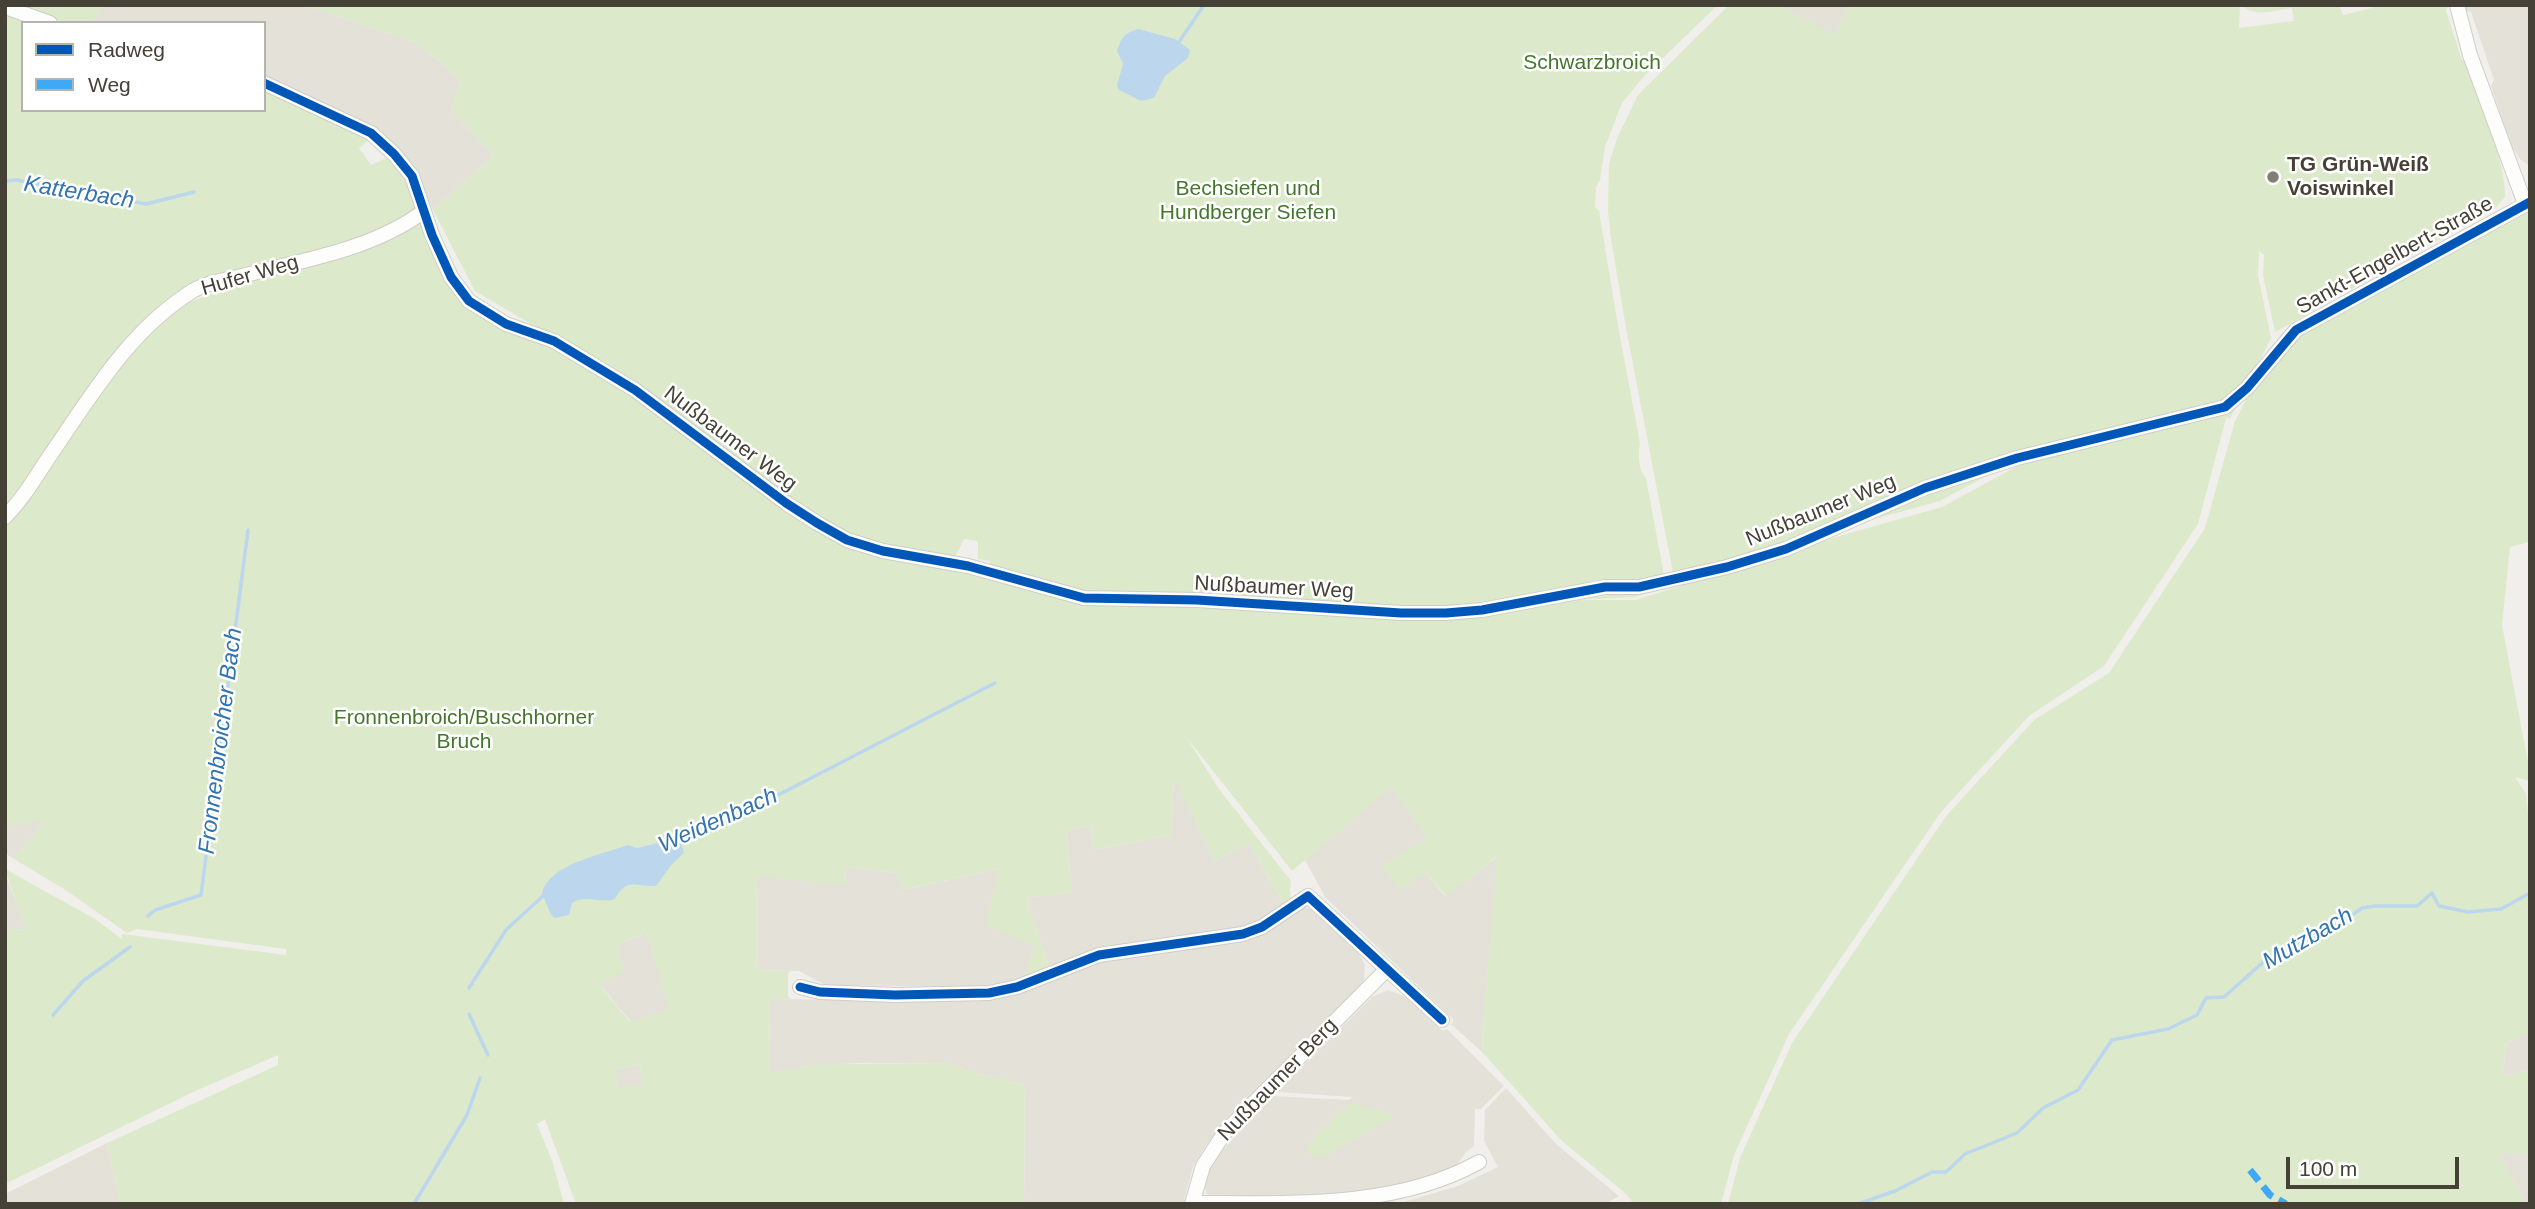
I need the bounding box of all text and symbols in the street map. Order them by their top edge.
legend [21,21,266,112]
text: Radweg [88,38,165,61]
park label: Schwarzbroich [1523,50,1661,76]
text: Weg [88,73,131,96]
place label: TG Grün-Weiß Voiswinkel [2287,152,2429,202]
marker: TG Grün-Weiß Voiswinkel [2265,169,2281,185]
water label: Katterbach [22,171,136,215]
park label: Bechsiefen und Hundberger Siefen [1160,176,1336,226]
street label: Sankt-Engelbert-Straße [2292,192,2498,320]
street label: Hufer Weg [198,250,302,302]
street label: Nußbaumer Weg [659,381,801,497]
street label: Nußbaumer Weg [1742,469,1900,553]
street label: Nußbaumer Weg [1194,571,1354,605]
water label: Fronnenbroicher Bach [193,626,249,856]
park label: Fronnenbroich/Buschhorner Bruch [334,705,594,755]
water label: Weidenbach [654,782,782,860]
water label: Mutzbach [2258,902,2358,976]
street label: Nußbaumer Berg [1213,1013,1343,1147]
scale bar [2290,1142,2463,1186]
text: 100 m [2299,1157,2357,1180]

